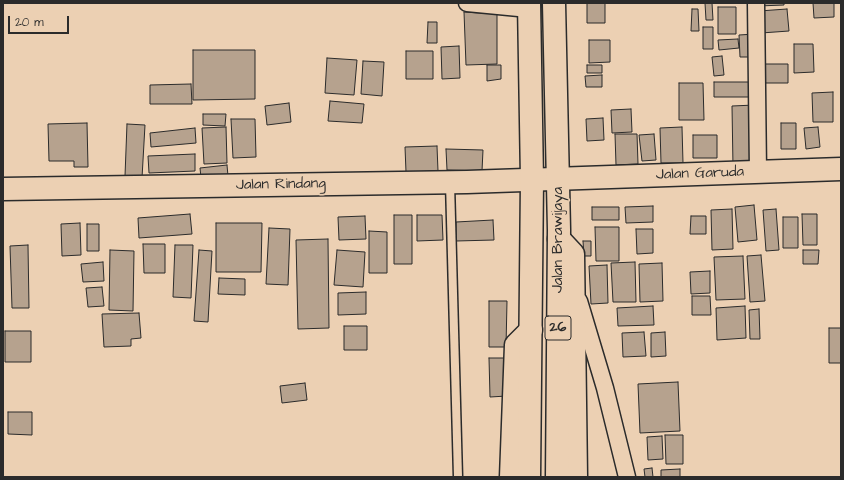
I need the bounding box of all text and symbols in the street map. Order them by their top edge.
scale bar [10,8,71,34]
text: 20 m [15,14,44,31]
street label: Jalan Garuda [656,163,744,185]
street label: Jalan Rindang [236,175,326,195]
street label: Jalan Brawijaya [550,187,568,293]
road number: 26 [545,316,571,340]

